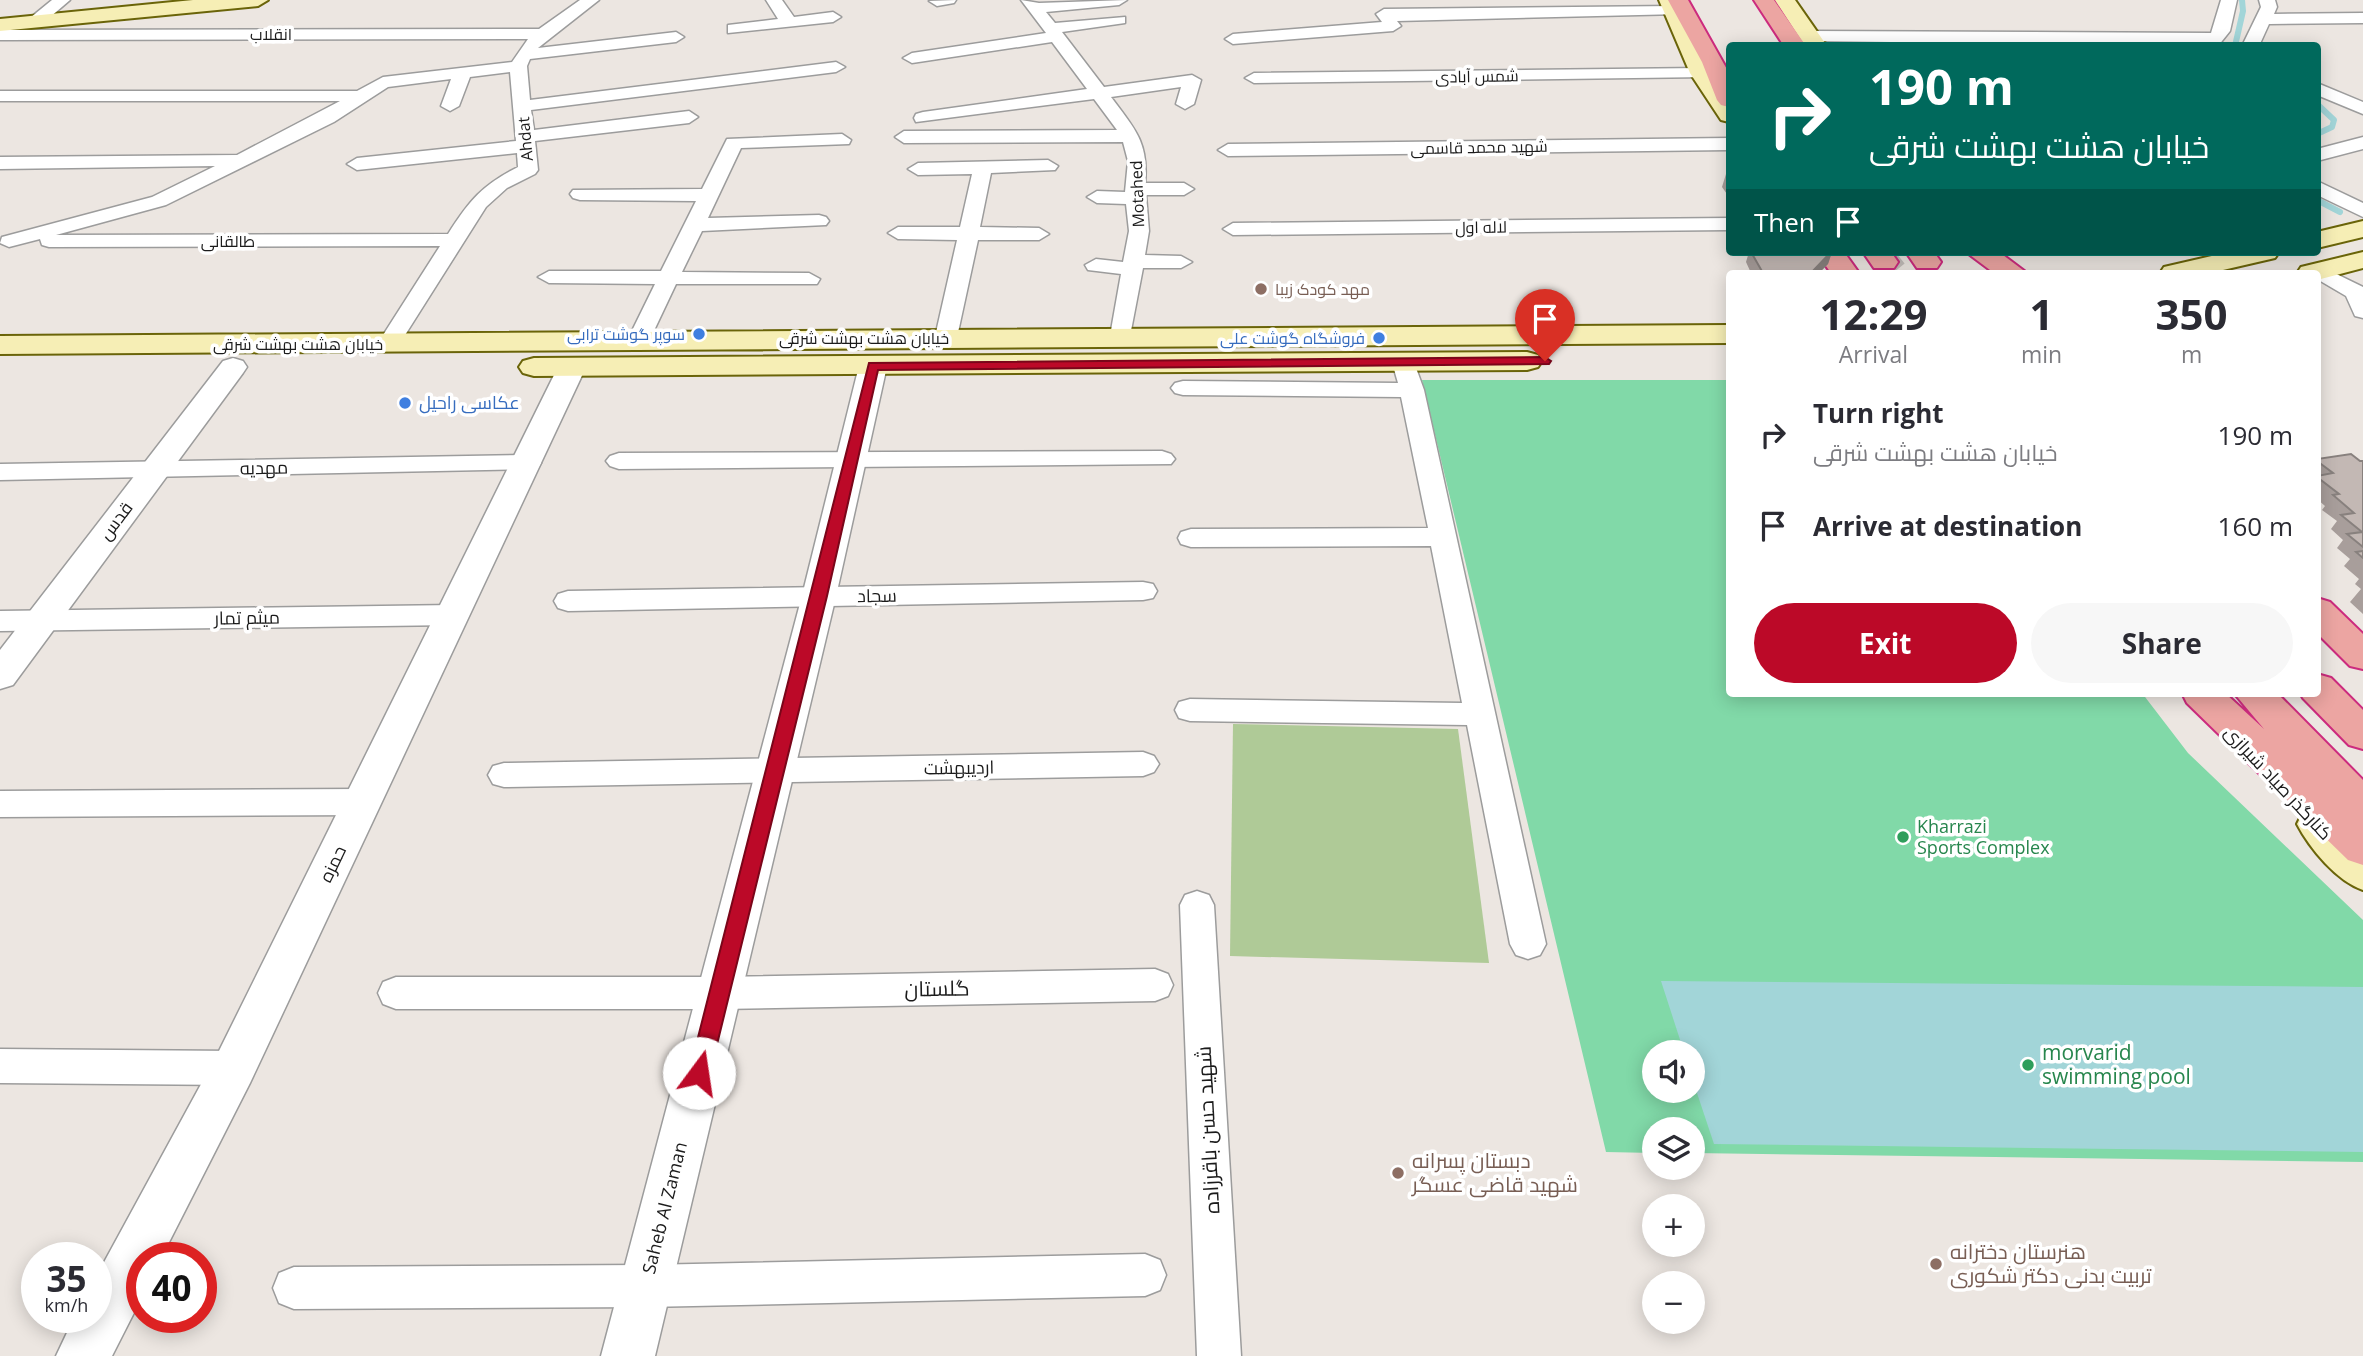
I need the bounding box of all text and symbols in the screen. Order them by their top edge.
street label: انقلاب [250,23,292,45]
text: 190 m [1869,53,2014,119]
street label: شمس آبادی [1435,64,1519,88]
icon: right [1754,70,1845,161]
street label: Ahdat [512,116,538,162]
text: خیابان هشت بهشت شرقی [1869,124,2209,167]
street label: شهید محمد قاسمی [1410,135,1548,159]
street label: Motahed [1125,160,1149,228]
icon: arrive [1829,203,1867,241]
text: Then [1754,204,1815,240]
street label: لاله اول [1455,216,1507,238]
street label: طالقانی [201,230,255,252]
place label: مهد کودک زیبا [1275,278,1370,300]
marker: مهد کودک زیبا [1253,281,1269,297]
text: 12:29 [1819,285,1927,342]
text: 1 [2029,285,2054,342]
text: 350 [2156,285,2228,342]
pin [1515,289,1575,361]
icon: arrive [1526,300,1564,338]
place label: سوپر گوشت ترابی [567,323,685,346]
marker: سوپر گوشت ترابی [691,326,707,342]
street label: خیابان هشت بهشت شرقی [779,327,949,349]
place label: فروشگاه گوشت علی [1220,327,1365,349]
marker: فروشگاه گوشت علی [1371,330,1387,346]
street label: خیابان هشت بهشت شرقی [213,333,383,355]
text: Arrival [1839,338,1908,370]
text: min [2021,338,2062,370]
text: m [2181,338,2202,370]
place label: عکاسی راحیل [419,390,520,414]
marker: عکاسی راحیل [397,395,413,411]
text: Turn right [1813,395,1944,431]
icon: right [1754,416,1792,454]
text: 190 m [2218,417,2293,453]
text: خیابان هشت بهشت شرقی [1813,436,2058,468]
street label: مهدیه [240,455,288,479]
street label: قدس [93,496,138,545]
icon: arrive [1754,507,1792,545]
text: Arrive at destination [1813,508,2082,544]
text: 160 m [2218,508,2293,544]
street label: سجاد [857,583,897,607]
button: Exit [1754,603,2017,683]
button: Share [2031,603,2293,683]
street label: میثم تمار [213,604,280,631]
street label: کنارگذر صیاد شیرازی [2220,720,2338,845]
street label: اردیبهشت [924,754,994,780]
place label: Kharrazi Sports Complex [1917,814,2050,859]
marker: Kharrazi Sports Complex [1895,829,1911,845]
street label: حمزه [313,841,351,886]
street label: گلستان [904,973,970,1003]
position arrow [662,1036,736,1110]
place label: morvarid swimming pool [2042,1038,2191,1090]
map controls [1642,1040,1705,1334]
button: sound [1642,1040,1705,1103]
street label: شهید حسن باقرزاده [1189,1045,1225,1215]
marker: morvarid swimming pool [2020,1057,2036,1073]
button: layers [1642,1117,1705,1180]
street label: Saheb Al Zaman [636,1139,692,1276]
place label: دبستان پسرانه شهید قاضی عسگر [1411,1146,1578,1198]
marker: دبستان پسرانه شهید قاضی عسگر [1390,1165,1406,1181]
button: + [1642,1194,1705,1257]
place label: هنرستان دخترانه تربیت بدنی دکتر شکوری [1950,1237,2152,1289]
speed limit sign: 40 [126,1242,217,1333]
text: 35 [46,1255,87,1302]
marker: هنرستان دخترانه تربیت بدنی دکتر شکوری [1928,1256,1944,1272]
button: − [1642,1271,1705,1334]
text: km/h [45,1293,88,1317]

